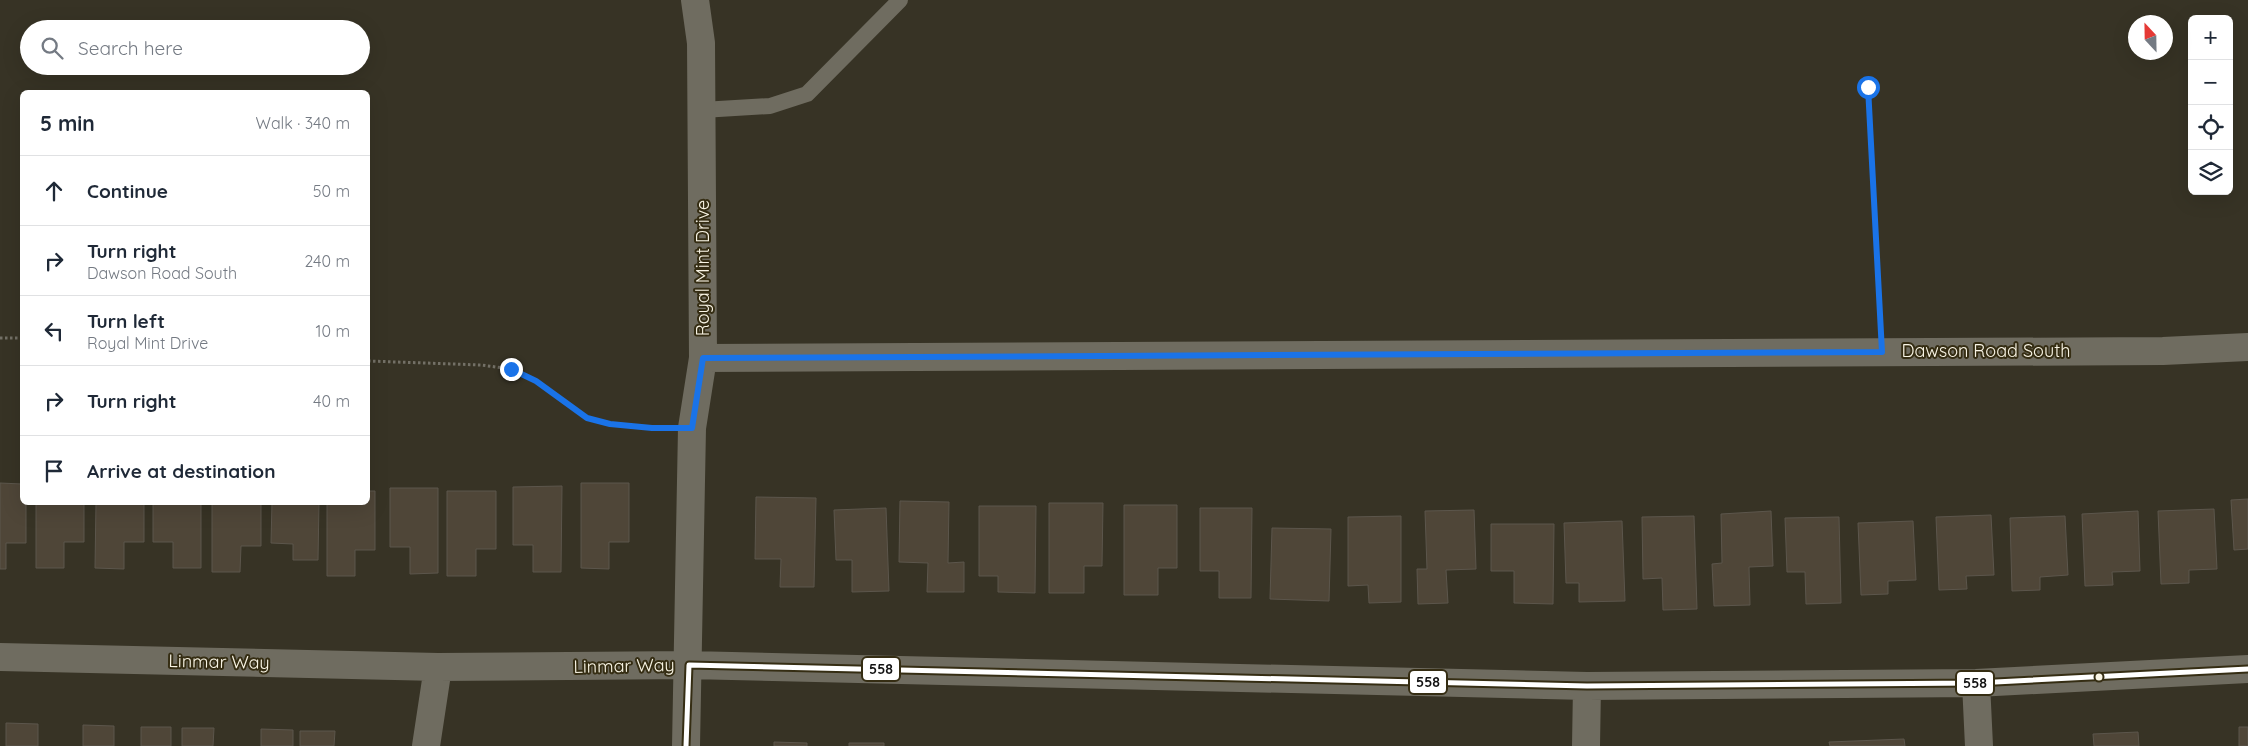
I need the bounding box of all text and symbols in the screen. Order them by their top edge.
north arrow [2128,15,2173,60]
map controls [2188,15,2233,195]
button: + [2188,15,2233,60]
search box [20,20,370,75]
icon: search [38,34,66,62]
text: Search here [78,36,183,60]
button: − [2188,60,2233,105]
route start [1857,76,1880,99]
button: locate [2188,105,2233,150]
text: 5 min [40,110,95,136]
text: Walk · 340 m [256,113,350,133]
button: layers [2188,150,2233,195]
icon: ahead [40,177,68,205]
text: Continue [87,179,168,203]
text: 50 m [313,181,350,201]
street label: Royal Mint Drive [691,200,714,336]
text: Turn right [87,239,176,263]
icon: right [40,247,68,275]
text: 240 m [304,251,350,271]
text: Dawson Road South [87,263,237,283]
text: Turn left [87,309,165,333]
icon: left [40,317,68,345]
text: 10 m [316,321,350,341]
text: Royal Mint Drive [87,333,208,353]
street label: Dawson Road South [1902,339,2070,362]
route end [500,358,523,381]
icon: right [40,387,68,415]
text: Turn right [87,389,176,413]
text: 40 m [313,391,350,411]
icon: arrive [40,457,68,485]
text: Arrive at destination [87,459,276,483]
street label: Linmar Way [168,649,270,674]
street label: Linmar Way [573,653,675,678]
line badge: 558 [862,657,900,681]
text: 558 [869,660,893,678]
line badge: 558 [1409,670,1447,694]
line badge: 558 [1956,671,1994,695]
unlabelled marker [2094,672,2104,682]
text: 558 [1416,673,1440,691]
text: 558 [1963,674,1987,692]

